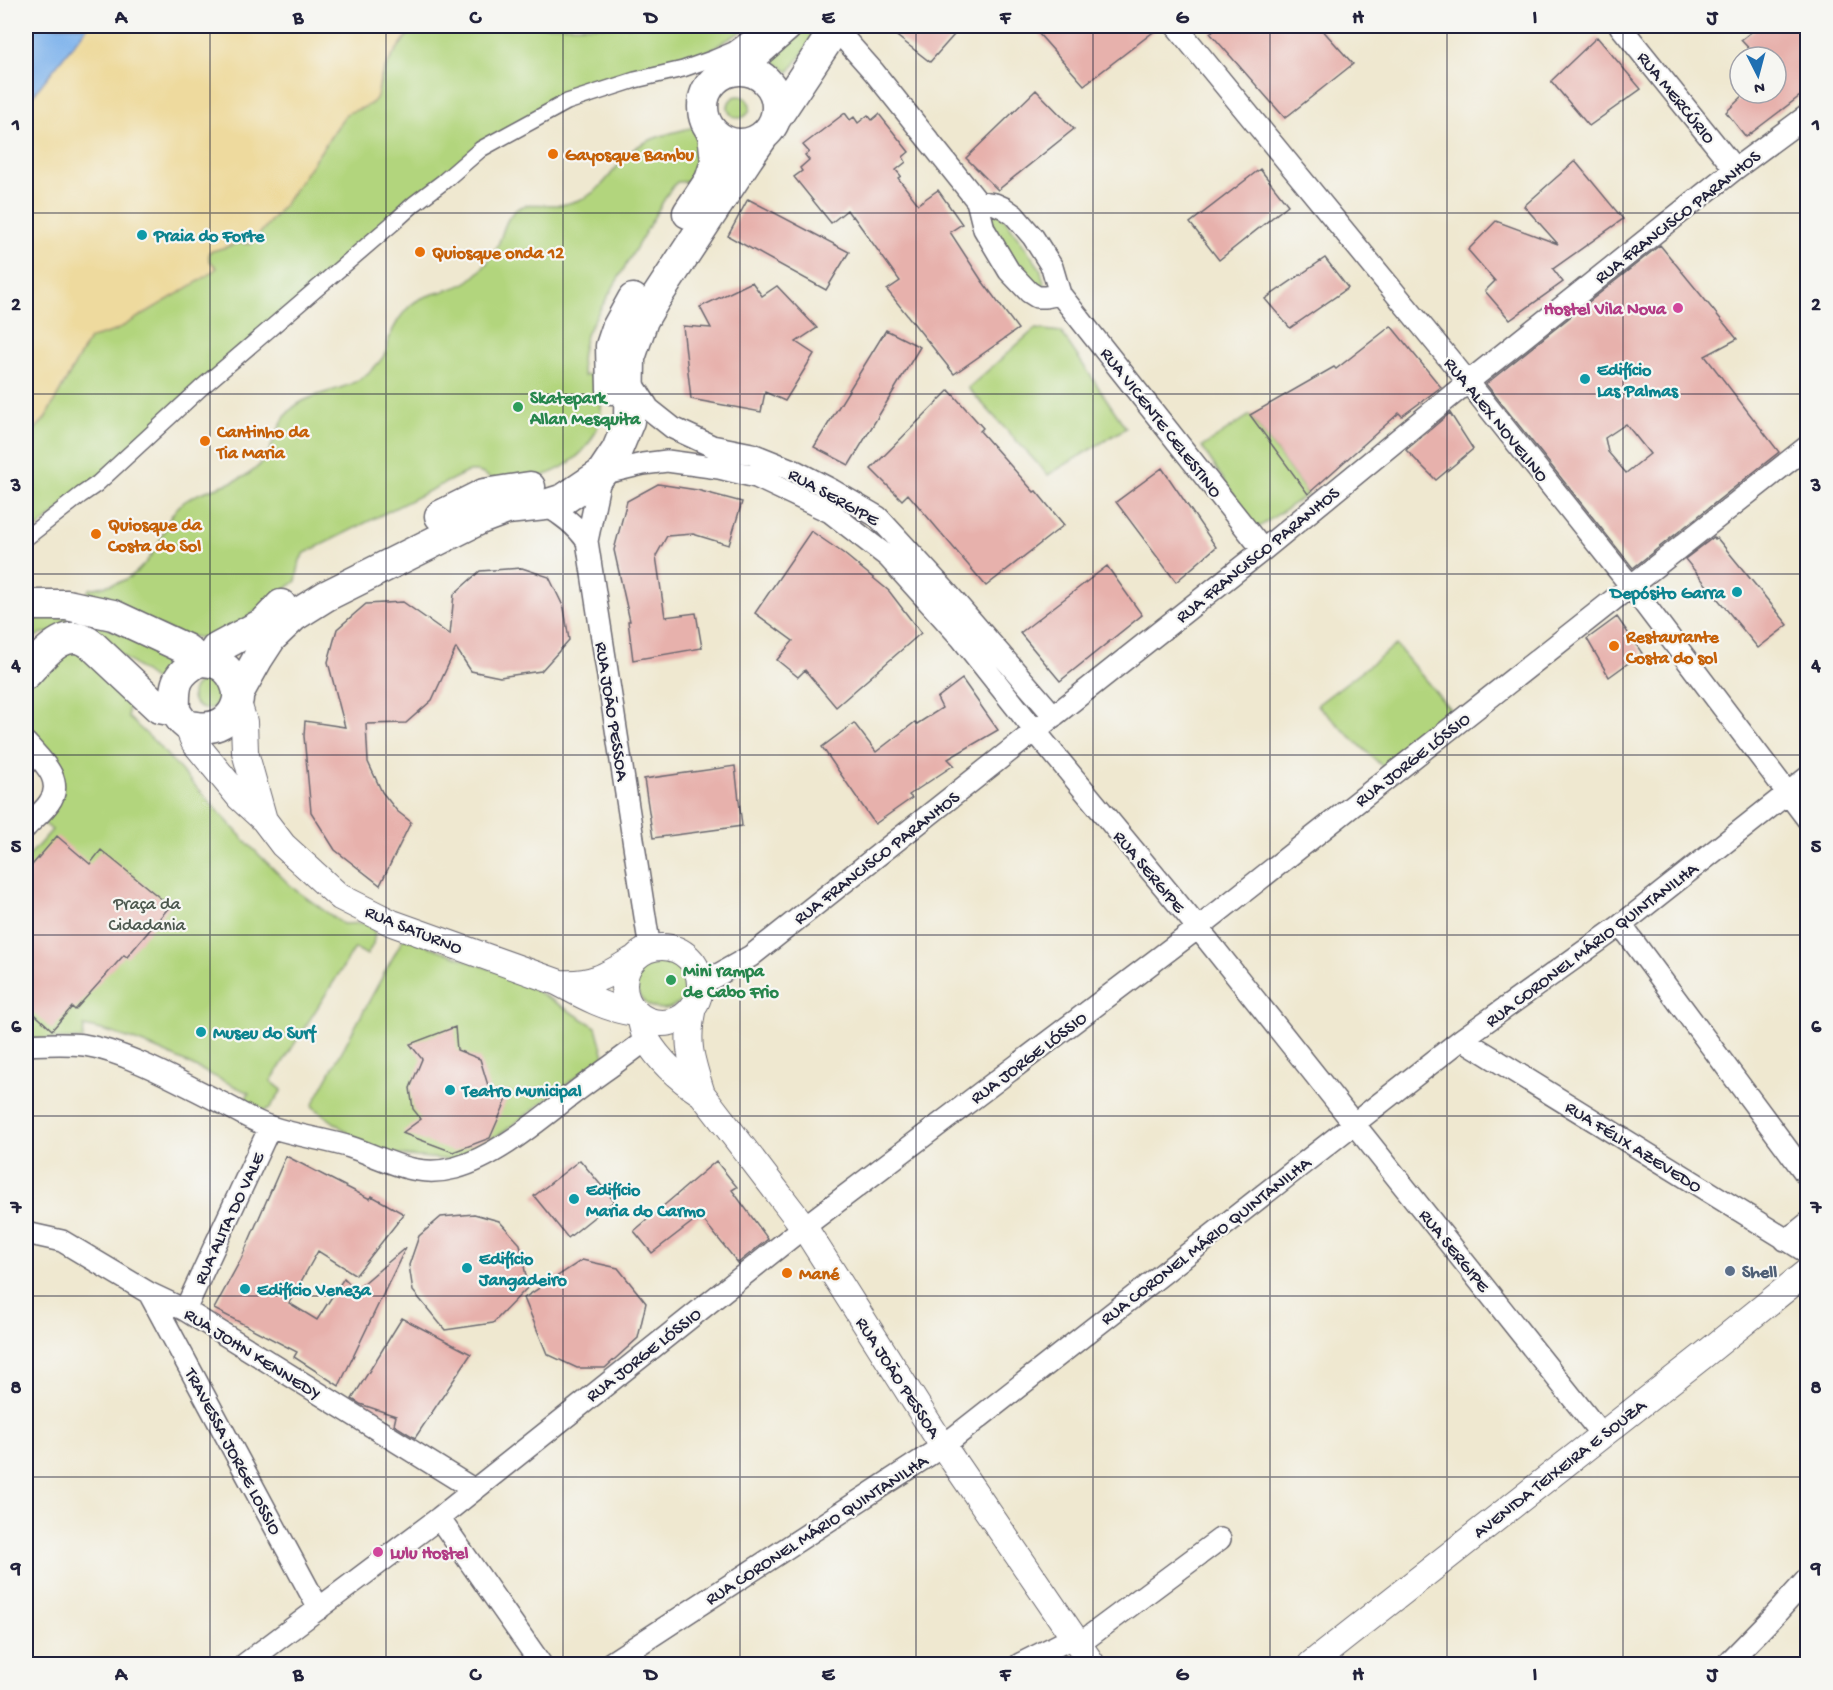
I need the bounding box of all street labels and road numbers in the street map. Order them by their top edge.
street label: RUA MERCÚRIO [1631,48,1719,149]
street label: RUA FRANCISCO PARANHOS [1591,146,1766,289]
street label: RUA VICENTE CELESTINO [1095,344,1225,503]
street label: RUA ALEX NOVELINO [1438,354,1552,487]
street label: RUA SERGIPE [784,465,883,532]
street label: RUA FRANCISCO PARANHOS [1172,483,1345,629]
street label: RUA JOÃO PESSOA [589,641,632,784]
street label: RUA JORGE LÓSSIO [1352,709,1476,813]
street label: RUA FRANCISCO PARANHOS [790,787,965,930]
street label: RUA SERGIPE [1108,827,1189,918]
street label: RUA CORONEL MÁRIO QUINTANILHA [1481,857,1704,1033]
street label: RUA SATURNO [361,902,465,960]
street label: RUA JORGE LÓSSIO [967,1008,1092,1110]
street label: RUA FÉLIX AZEVEDO [1560,1098,1705,1199]
street label: RUA ALITA DO VALE [190,1149,270,1288]
street label: RUA CORONEL MÁRIO QUINTANILHA [1097,1152,1317,1331]
street label: RUA SERGIPE [1413,1206,1493,1298]
street label: RUA JORGE LÓSSIO [583,1304,707,1408]
street label: RUA JOHN KENNEDY [179,1305,324,1406]
street label: RUA JOÃO PESSOA [850,1314,945,1444]
street label: TRAVESSA JORGE LOSSIO [178,1364,285,1539]
street label: AVENIDA TEIXEIRA E SOUZA [1470,1395,1652,1544]
street label: RUA CORONEL MÁRIO QUINTANILHA [702,1450,934,1611]

